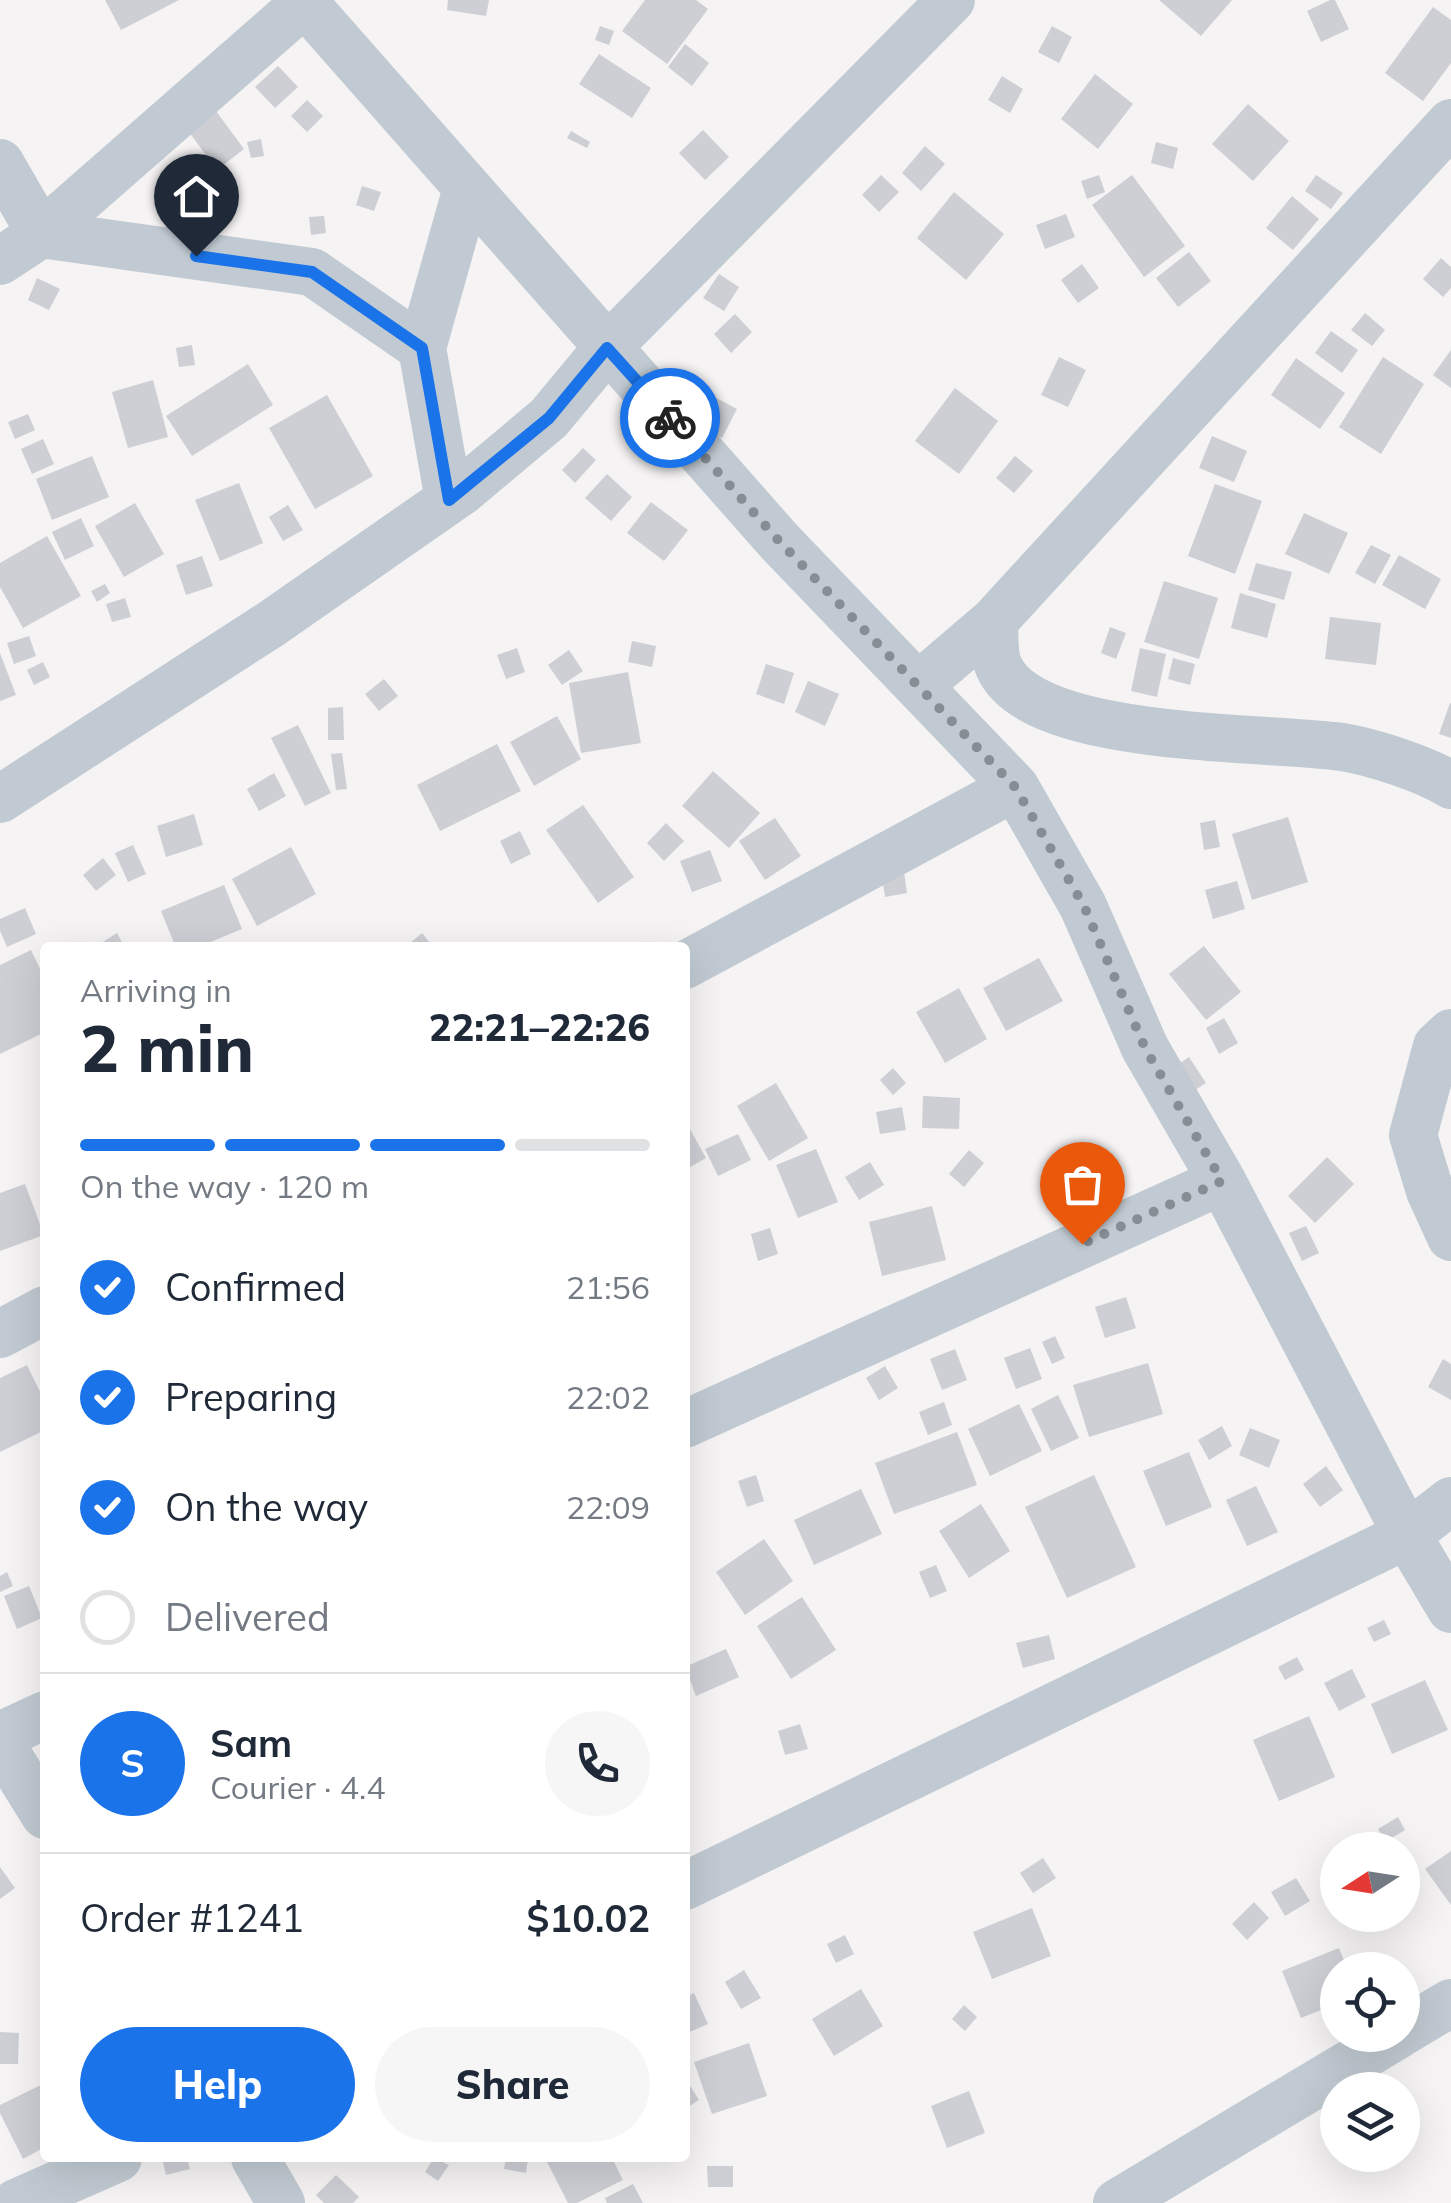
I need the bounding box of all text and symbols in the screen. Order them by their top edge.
pin [154,154,239,257]
icon: home [169,169,224,224]
courier [620,368,720,468]
icon: bike [643,391,698,446]
text: Arriving in [80,970,232,1010]
text: 22:21–22:26 [429,1003,650,1051]
text: 2 min [80,1007,254,1088]
pin [1040,1142,1125,1245]
icon: bag [1055,1157,1110,1212]
text: On the way · 120 m [80,1166,369,1206]
icon: check [80,1260,135,1315]
text: Confirmed [165,1263,346,1311]
text: 21:56 [566,1267,650,1307]
icon: check [80,1370,135,1425]
text: Preparing [165,1373,337,1421]
text: 22:02 [566,1377,650,1417]
icon: check [80,1480,135,1535]
text: On the way [165,1483,368,1531]
text: 22:09 [566,1487,650,1527]
text: Delivered [165,1593,330,1641]
button: phone [545,1711,650,1816]
text: Sam [210,1719,292,1767]
text: S [120,1739,145,1787]
text: Courier · 4.4 [210,1767,386,1807]
north arrow [1320,1832,1420,1932]
map controls [1320,1832,1420,2172]
text: Order #1241 [80,1894,304,1942]
text: $10.02 [527,1894,650,1942]
button: locate [1320,1952,1420,2052]
button: Help [80,2027,355,2142]
button: Share [375,2027,650,2142]
button: layers [1320,2072,1420,2172]

